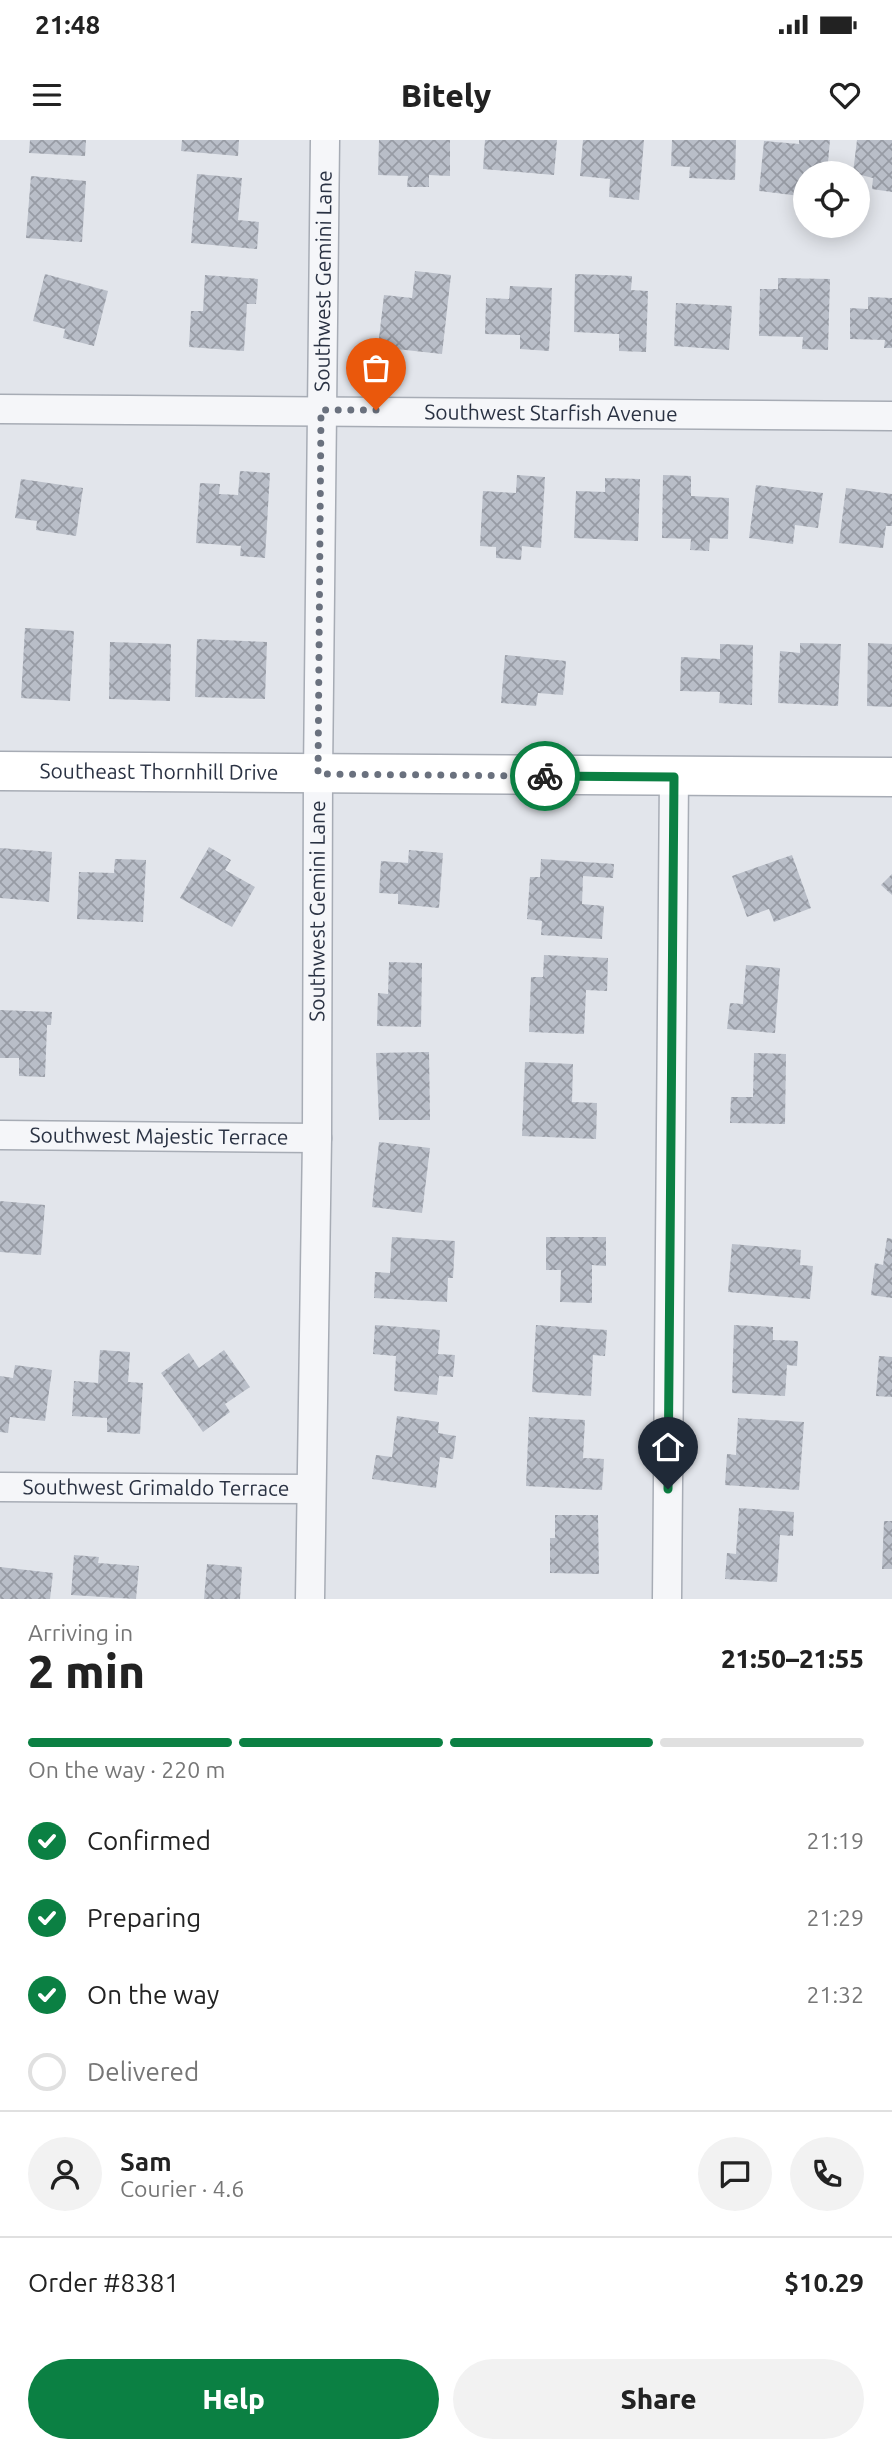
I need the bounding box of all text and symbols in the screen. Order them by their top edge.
text: 21:48 [35,10,100,39]
icon: menu [28,76,66,114]
icon: heart [826,76,864,114]
text: Bitely [401,77,491,113]
map controls [793,161,870,238]
button: locate [793,161,870,238]
street label: Southwest Gemini Lane [309,170,336,392]
pin [346,338,406,410]
icon: bag [357,349,395,387]
street label: Southwest Starfish Avenue [424,399,678,425]
courier [510,741,580,811]
icon: bike [526,757,564,795]
street label: Southeast Thornhill Drive [40,758,278,784]
street label: Southwest Gemini Lane [304,800,329,1022]
street label: Southwest Majestic Terrace [30,1122,288,1149]
pin [638,1417,698,1489]
icon: home [649,1428,687,1466]
street label: Southwest Grimaldo Terrace [23,1474,289,1500]
text: Arriving in [28,1620,133,1645]
text: 21:50–21:55 [721,1644,864,1673]
text: 2 min [28,1645,145,1697]
text: On the way · 220 m [28,1757,225,1782]
icon: check [28,1822,66,1860]
text: Confirmed [87,1826,211,1855]
text: 21:19 [806,1828,864,1853]
icon: check [28,1899,66,1937]
text: Preparing [87,1903,201,1932]
text: 21:29 [806,1905,864,1930]
icon: check [28,1976,66,2014]
text: On the way [87,1980,219,2009]
text: 21:32 [806,1982,864,2007]
text: Delivered [87,2057,199,2086]
button: person [28,2137,102,2211]
button: chat [698,2137,772,2211]
button: phone [790,2137,864,2211]
text: Sam [120,2147,172,2176]
text: Courier · 4.6 [120,2176,244,2201]
text: Order #8381 [28,2268,179,2297]
text: $10.29 [784,2268,864,2297]
button: Help [28,2359,439,2439]
button: Share [453,2359,864,2439]

